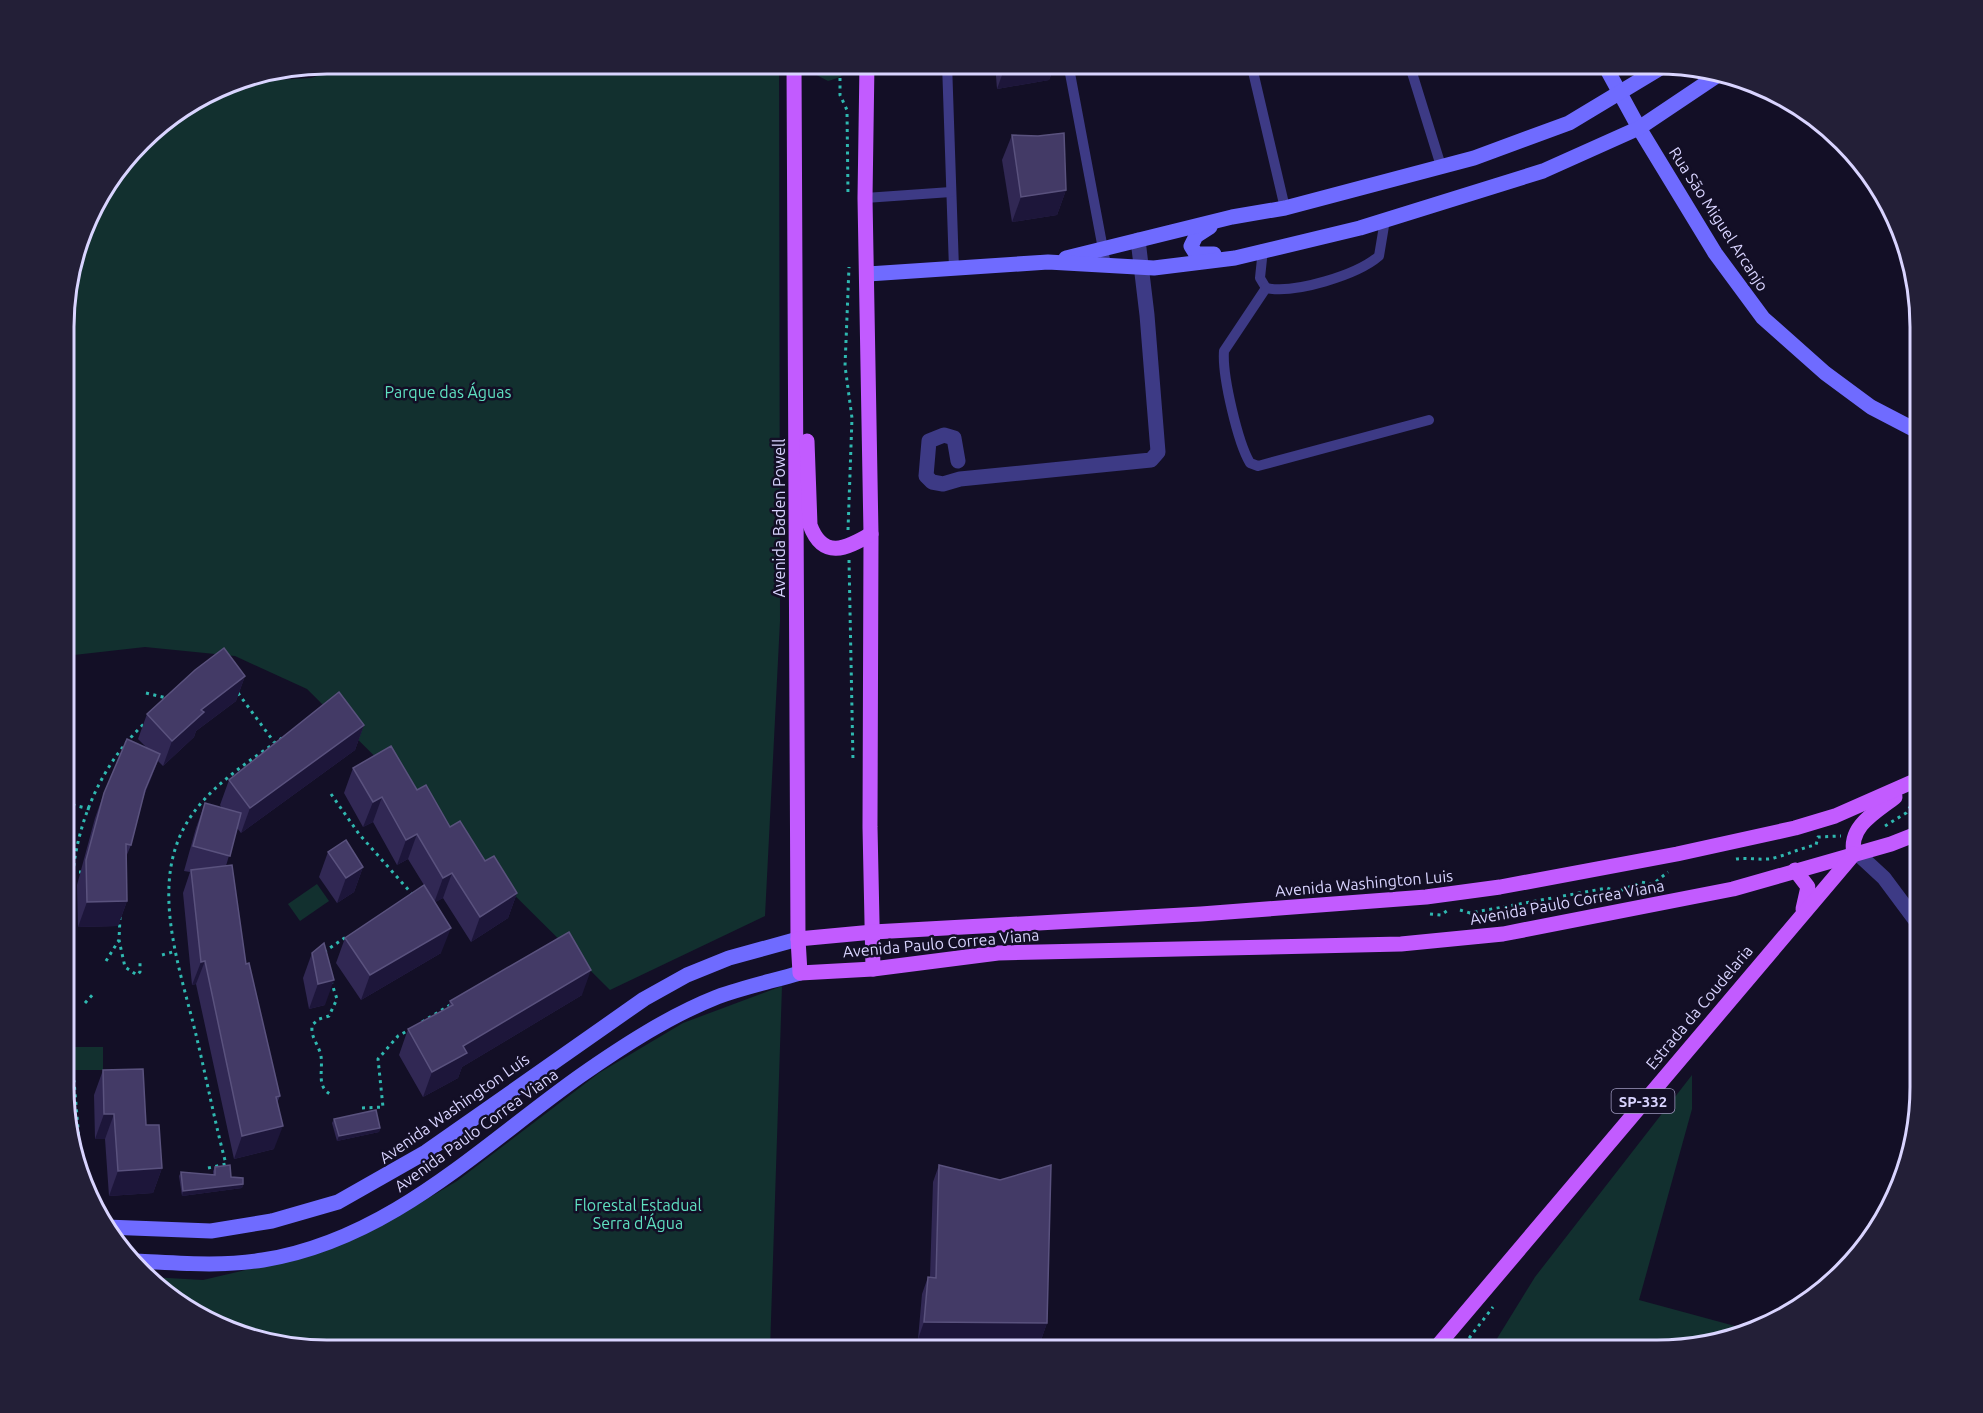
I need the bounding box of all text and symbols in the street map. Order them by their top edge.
street label: Rua São Miguel Arcanjo [1666,144,1772,294]
park label: Parque das Águas [385,381,511,401]
street label: Avenida Baden Powell [770,439,788,597]
street label: Avenida Washington Luis [1274,866,1454,900]
street label: Avenida Paulo Correa Viana [1468,876,1666,928]
street label: Avenida Paulo Correa Viana [842,925,1040,961]
street label: Estrada da Coudelaria [1642,941,1756,1073]
street label: Avenida Washington Luís [376,1049,532,1167]
street label: Avenida Paulo Correa Viana [391,1065,561,1195]
road number: SP-332 [1612,1089,1674,1113]
park label: Florestal Estadual Serra d'Água [574,1196,702,1232]

